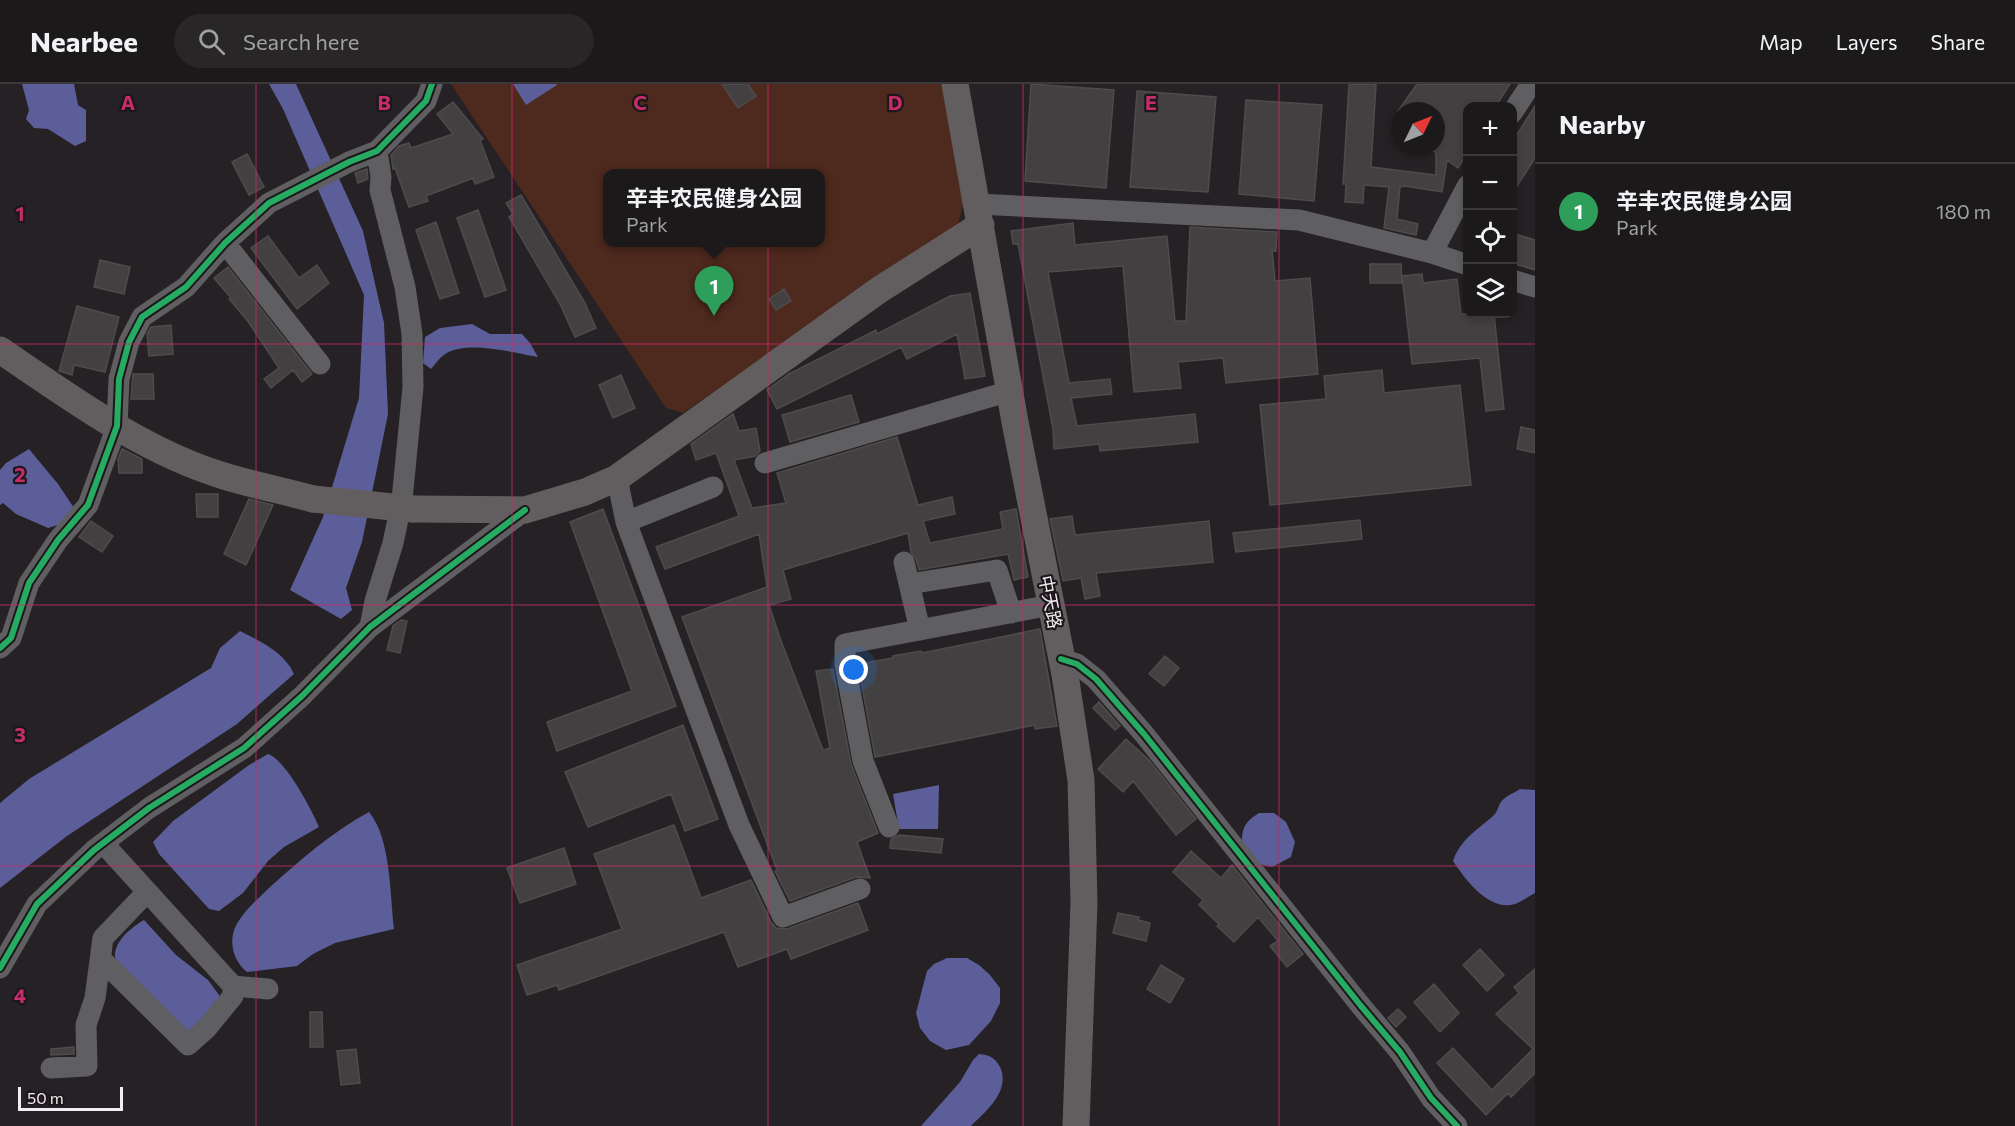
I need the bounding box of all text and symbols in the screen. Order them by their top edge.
search box [174,14,594,68]
text: Nearbee [30,24,138,58]
icon: search [195,25,228,58]
text: Search here [243,28,359,55]
text: Map [1759,29,1803,54]
text: Layers [1836,29,1898,54]
text: Share [1931,29,1985,54]
text: A [121,90,135,114]
text: B [377,90,391,114]
text: C [633,90,647,114]
text: D [888,90,902,114]
text: E [1145,90,1157,114]
north arrow [1391,102,1445,156]
map controls [1463,102,1517,318]
button: + [1463,102,1517,156]
text: Nearby [1559,108,1646,139]
button: − [1463,156,1517,210]
popup [603,169,825,247]
text: 辛丰农民健身公园 [626,184,802,211]
text: 辛丰农民健身公园 [1616,187,1792,214]
text: 1 [1574,199,1583,223]
text: 180 m [1936,199,1991,223]
text: 1 [15,201,25,225]
button: locate [1463,210,1517,264]
text: Park [626,212,668,236]
text: Park [1616,215,1658,239]
button: layers [1463,264,1517,318]
pin: 1 [694,266,734,316]
text: 2 [14,462,26,486]
street label: 中天路 [1035,573,1067,630]
your location [839,655,868,684]
text: 3 [14,722,26,746]
text: 4 [14,983,26,1007]
scale bar [18,1084,123,1112]
text: 50 m [27,1088,64,1107]

